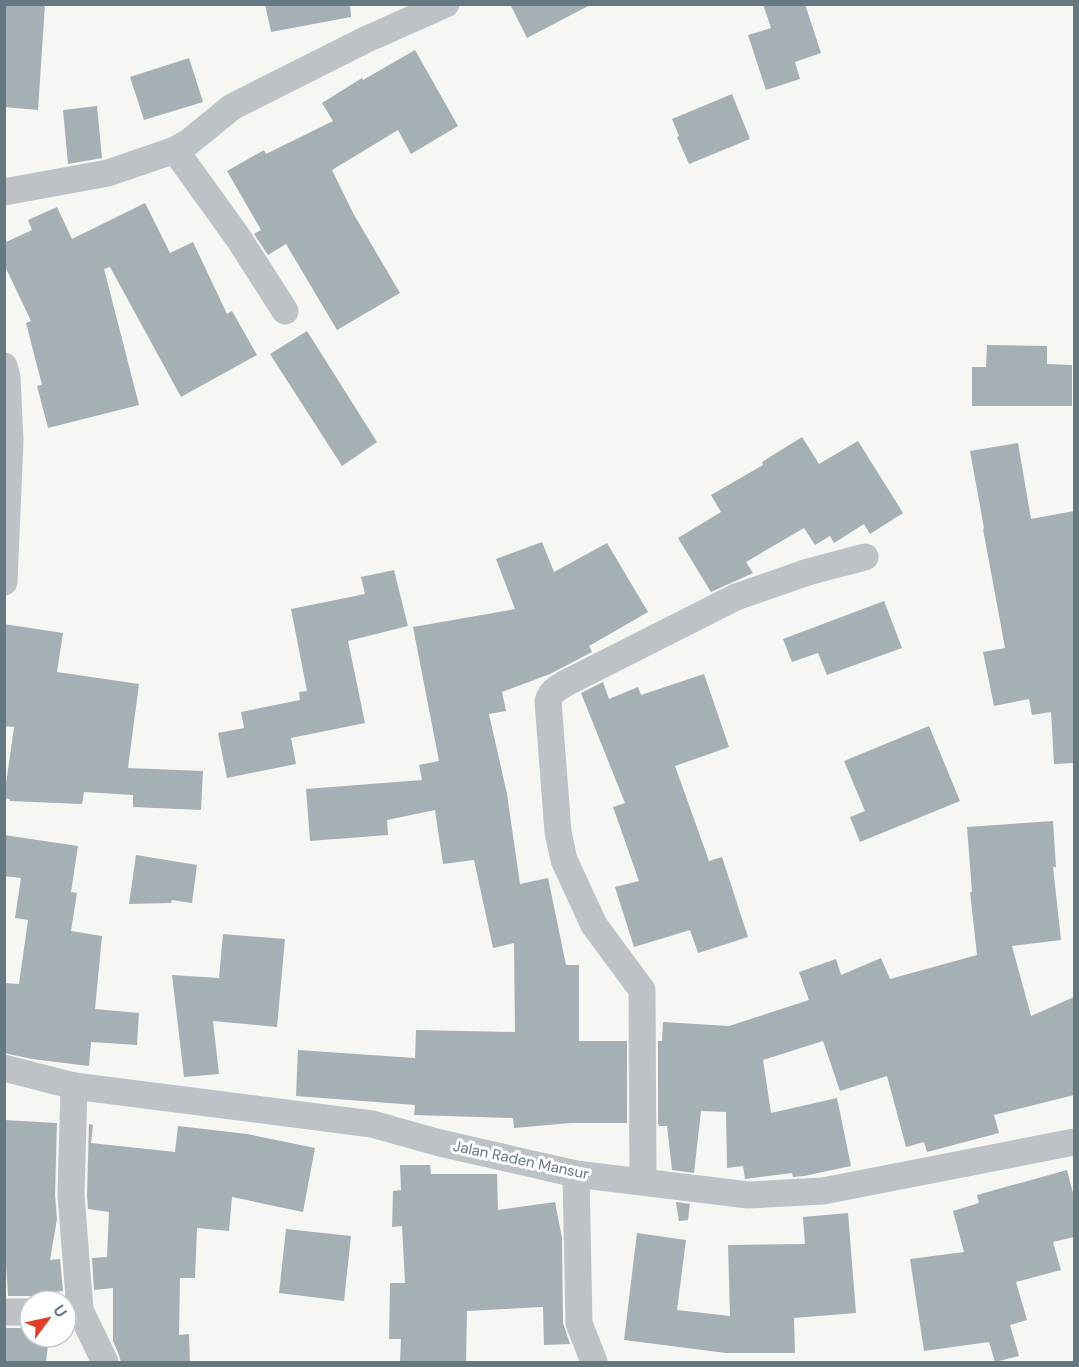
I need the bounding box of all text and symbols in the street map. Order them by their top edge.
street label: Jalan Raden Mansur [451,1136,591,1184]
north arrow [18,1289,78,1349]
text: U [48,1301,72,1321]

